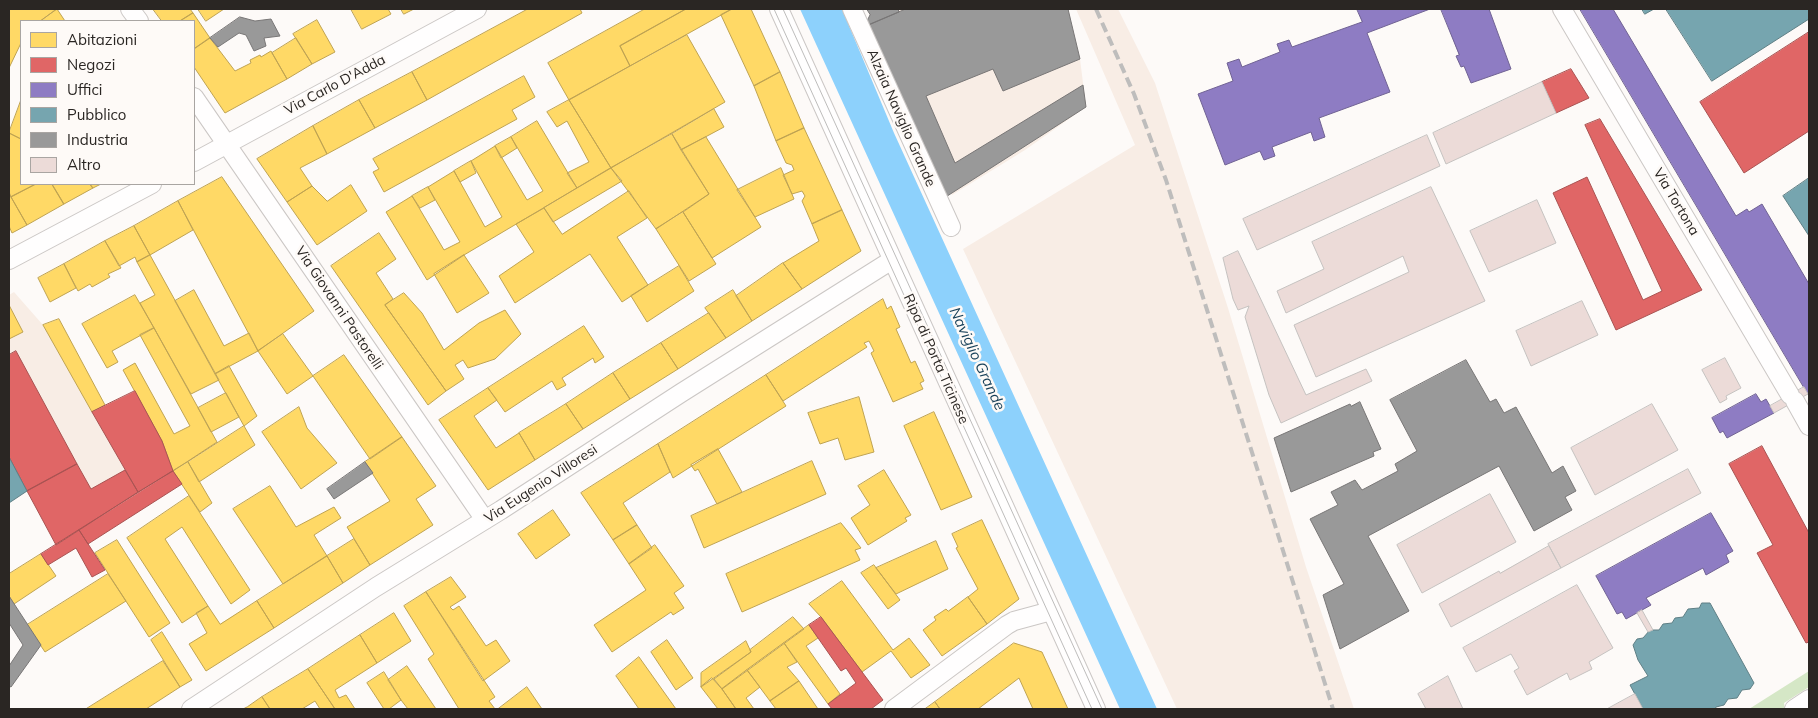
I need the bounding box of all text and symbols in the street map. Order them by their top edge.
legend [20,20,195,185]
text: Abitazioni [67,30,137,49]
street label: Alzaia Naviglio Grande [863,47,939,189]
street label: Via Carlo D'Adda [282,51,388,119]
text: Negozi [67,55,115,74]
text: Uffici [67,80,102,99]
text: Pubblico [67,105,126,124]
text: Industria [67,130,128,149]
text: Altro [67,155,101,174]
street label: Via Tortona [1649,165,1703,239]
street label: Via Giovanni Pastorelli [291,243,387,373]
street label: Ripa di Porta Ticinese [900,291,972,427]
water label: Naviglio Grande [945,305,1009,413]
street label: Via Eugenio Villoresi [481,441,601,527]

